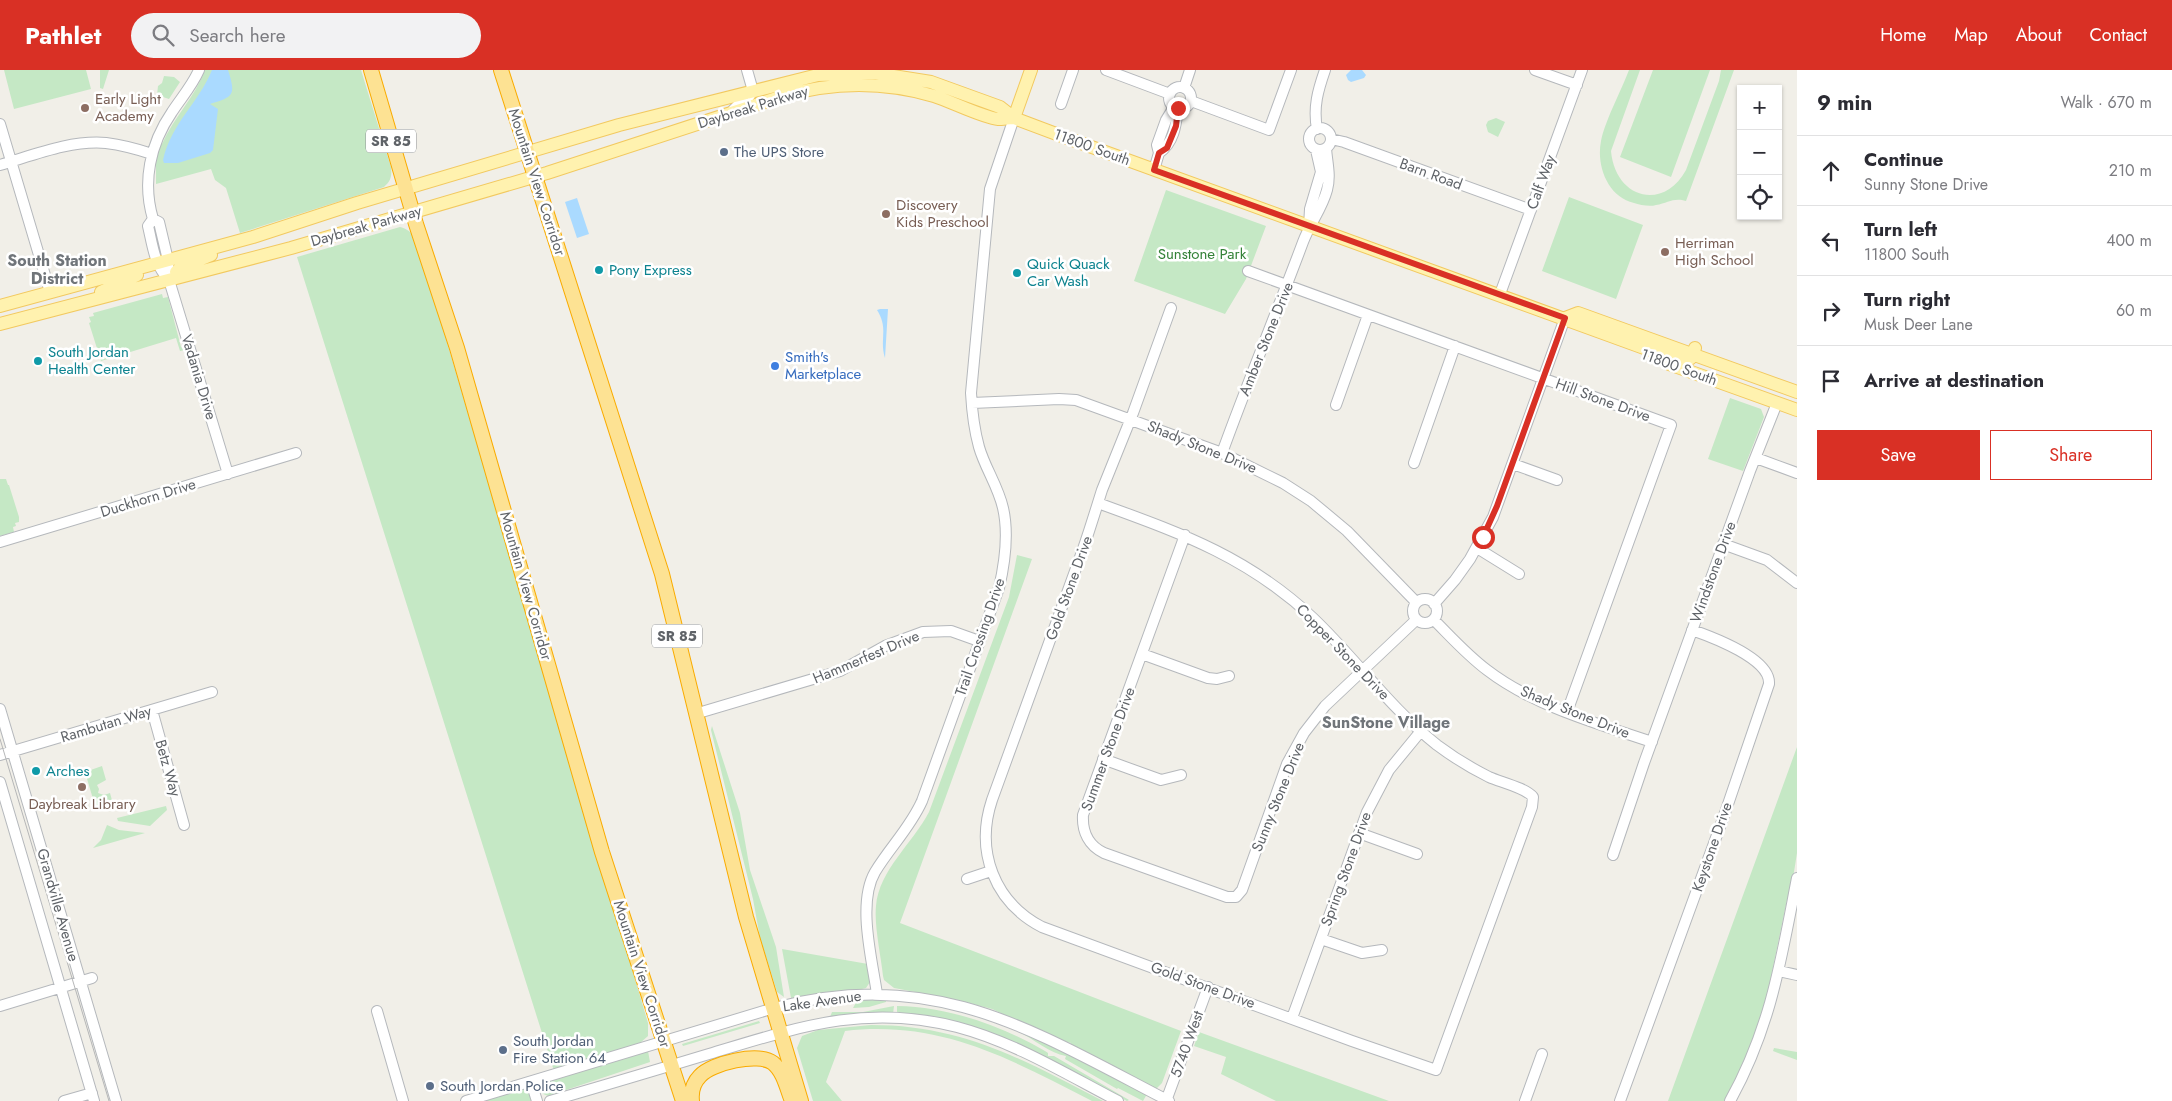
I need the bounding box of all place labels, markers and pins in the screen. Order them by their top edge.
place label: Early Light Academy [95,88,161,127]
marker: Early Light Academy [79,102,91,114]
place label: The UPS Store [734,141,824,163]
marker: The UPS Store [718,146,730,158]
place label: Discovery Kids Preschool [896,194,989,233]
marker: Discovery Kids Preschool [880,208,892,220]
place label: Herriman High School [1675,232,1754,271]
marker: Herriman High School [1659,246,1671,258]
place label: Quick Quack Car Wash [1027,253,1110,292]
place label: Pony Express [609,259,692,281]
marker: Pony Express [593,264,605,276]
marker: Quick Quack Car Wash [1011,267,1023,279]
place label: South Jordan Health Center [48,341,136,380]
place label: Smith's Marketplace [785,346,862,385]
marker: South Jordan Health Center [32,355,44,367]
marker: Smith's Marketplace [769,360,781,372]
place label: Arches [46,760,90,782]
marker: Arches [30,765,42,777]
marker: Daybreak Library [76,781,88,793]
place label: Daybreak Library [28,793,136,815]
place label: South Jordan Fire Station 64 [513,1030,606,1069]
marker: South Jordan Fire Station 64 [497,1044,509,1056]
place label: South Jordan Police [440,1075,564,1097]
marker: South Jordan Police [424,1080,436,1092]

